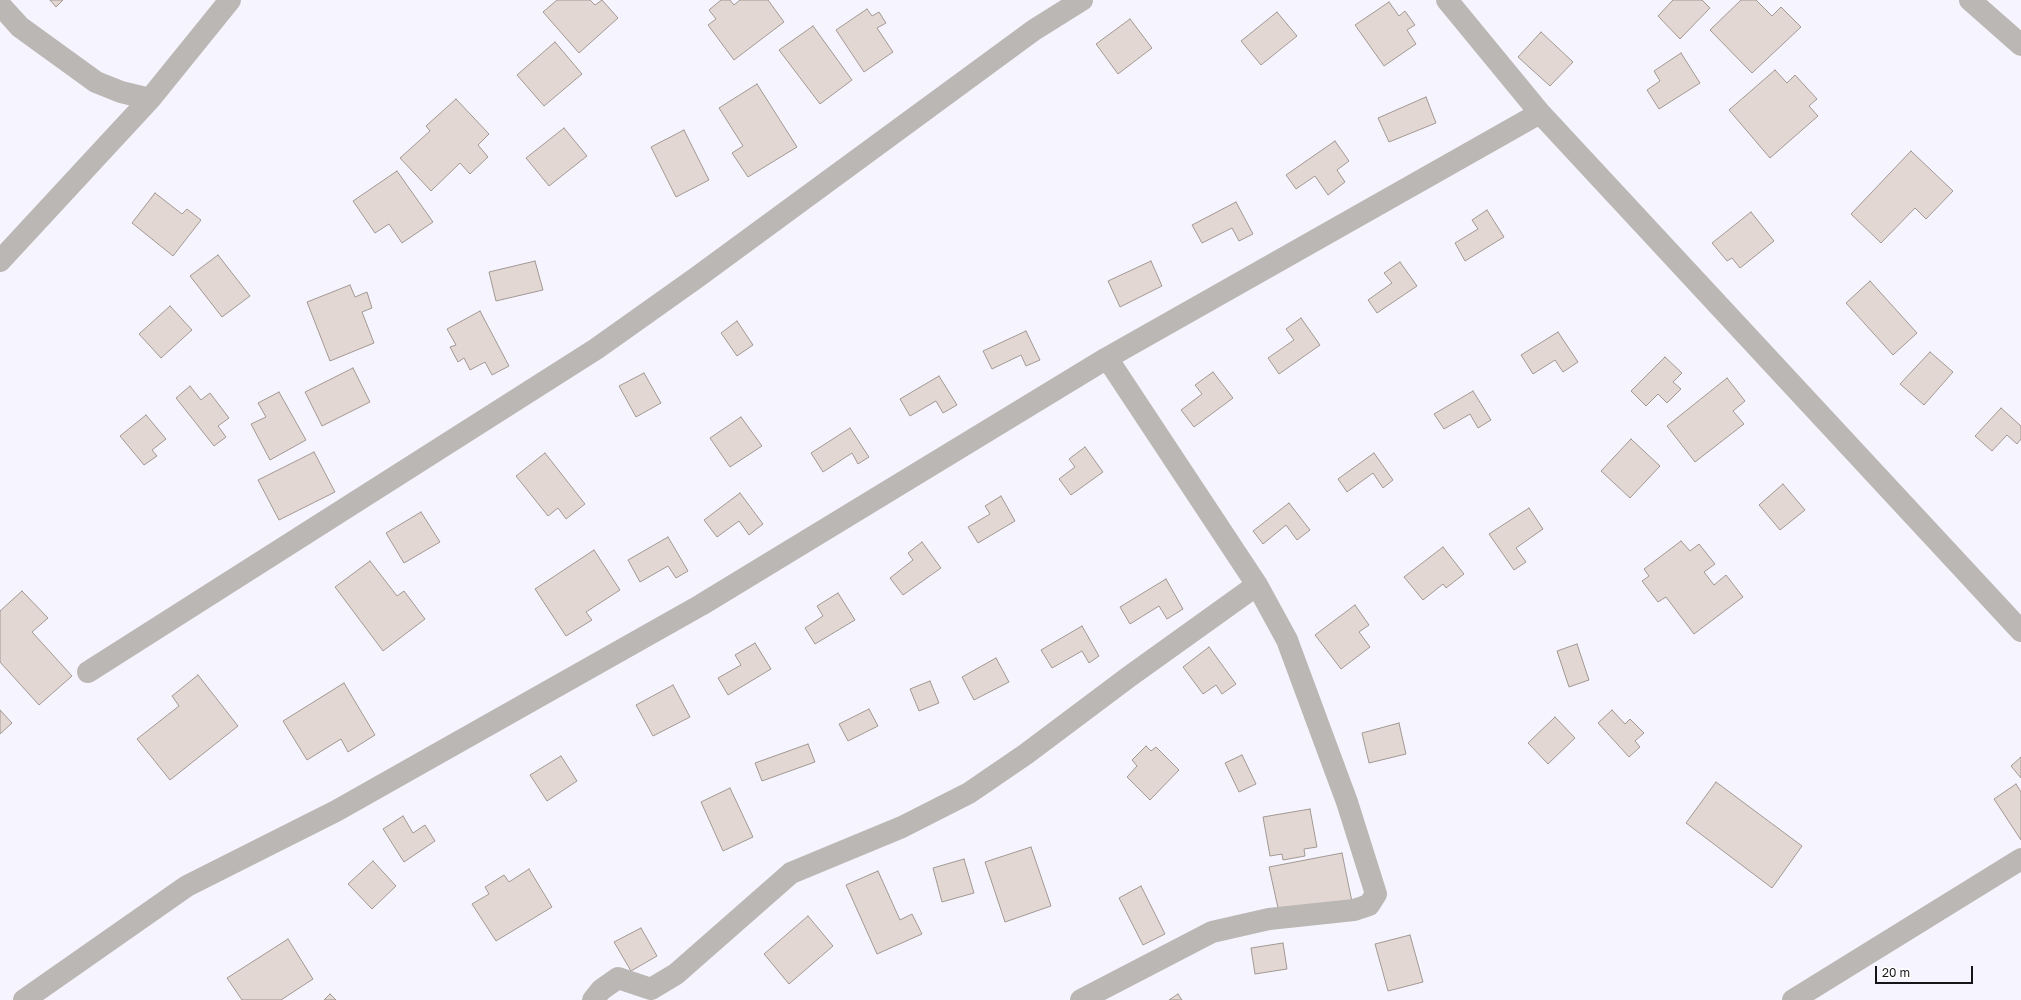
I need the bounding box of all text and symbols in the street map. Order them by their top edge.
scale bar [1877,958,1975,984]
text: 20 m [1882,965,1910,980]

